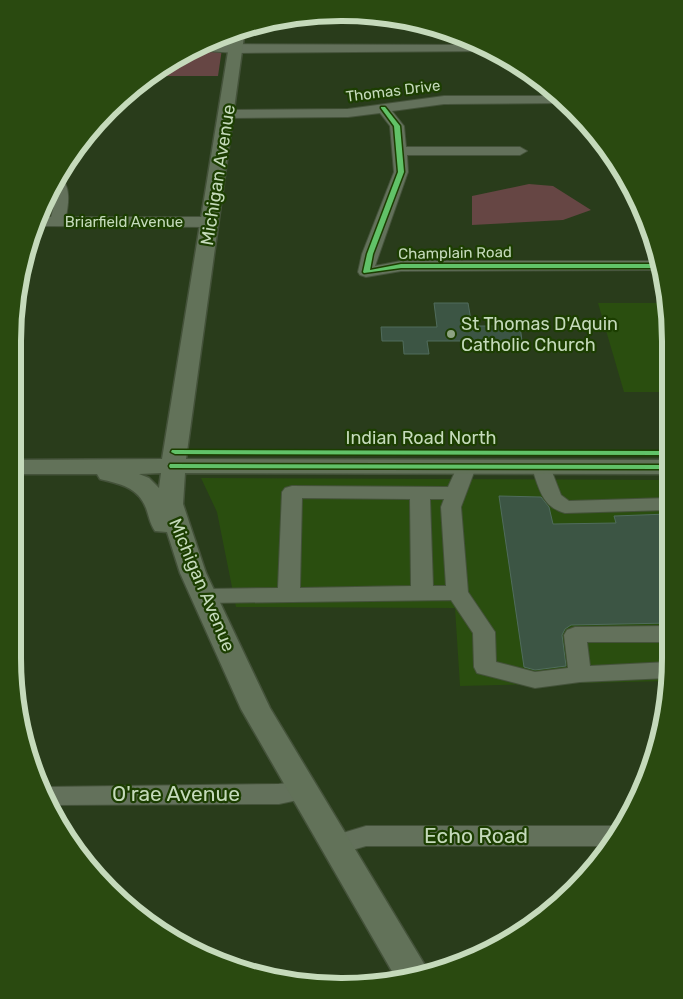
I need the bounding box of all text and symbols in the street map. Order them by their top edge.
street label: Thomas Drive [345,76,441,106]
street label: Michigan Avenue [196,103,240,247]
street label: Briarfield Avenue [65,213,183,231]
street label: Champlain Road [398,243,512,263]
place label: St Thomas D'Aquin Catholic Church [461,313,618,356]
marker: St Thomas D'Aquin Catholic Church [445,328,457,340]
street label: Indian Road North [346,427,496,449]
street label: Michigan Avenue [164,515,240,655]
street label: O'rae Avenue [112,781,240,806]
street label: Echo Road [424,823,528,848]

